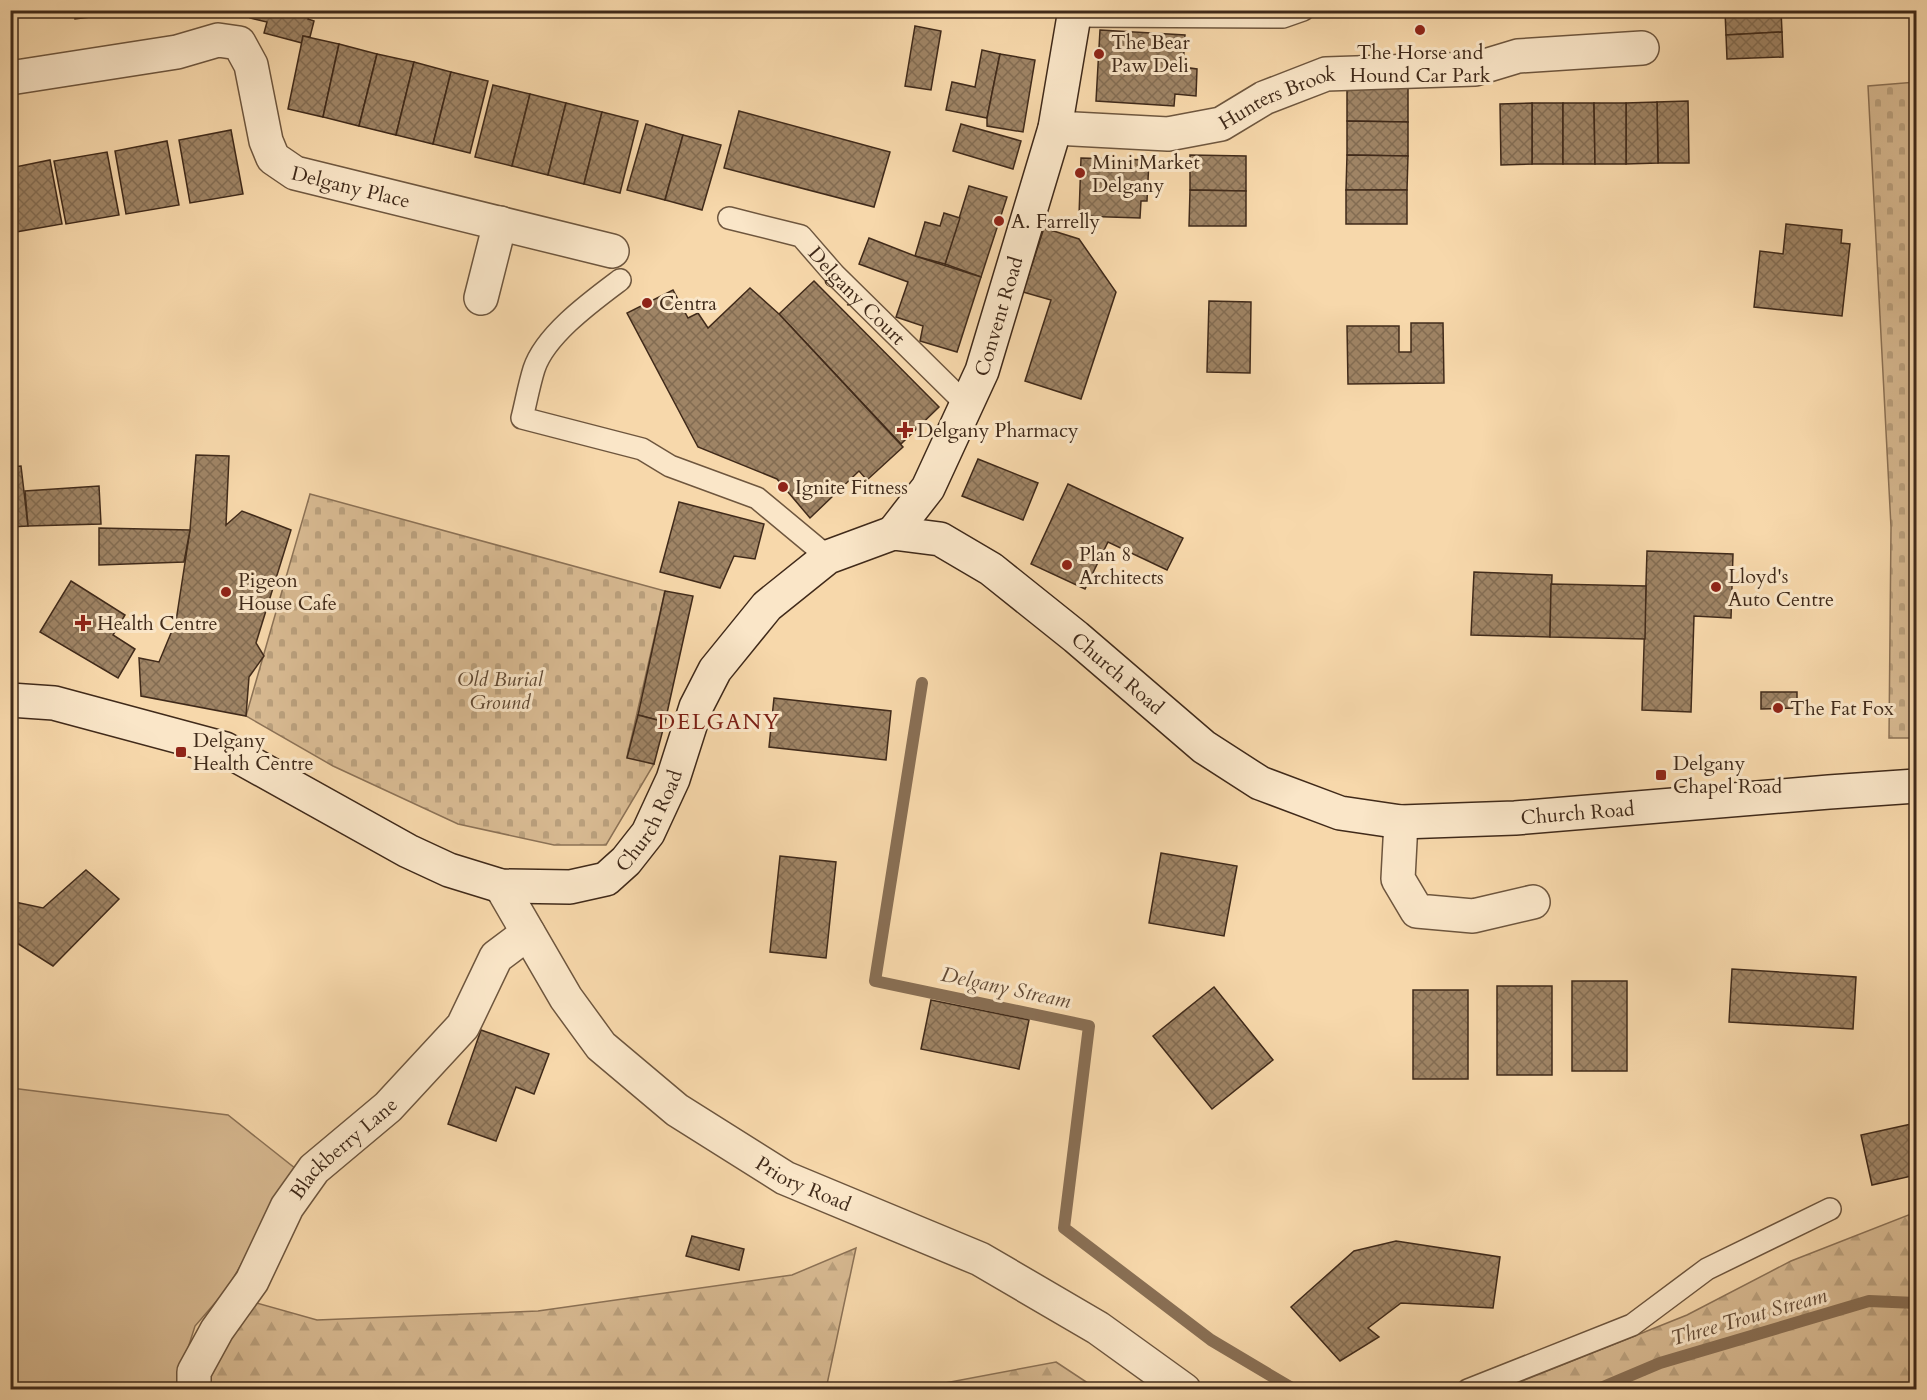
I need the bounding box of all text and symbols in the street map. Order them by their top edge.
marker: The Horse and Hound Car Park [1413,23,1427,37]
place label: The Bear Paw Deli [1111,29,1190,79]
place label: The Horse and Hound Car Park [1350,39,1491,89]
marker: The Bear Paw Deli [1092,47,1106,61]
street label: Hunters Brook [1213,60,1336,136]
place label: Mini Market Delgany [1092,149,1200,199]
street label: Delgany Place [289,159,413,214]
marker: Mini Market Delgany [1073,166,1087,180]
place label: A. Farrelly [1011,208,1101,235]
marker: A. Farrelly [992,214,1006,228]
street label: Delgany Court [802,240,912,351]
street label: Convent Road [968,253,1029,379]
place label: Centra [659,290,717,317]
marker: Centra [640,296,654,310]
place label: Delgany Pharmacy [917,417,1079,444]
marker: Delgany Pharmacy [898,423,912,437]
place label: Ignite Fitness [795,474,908,501]
marker: Ignite Fitness [776,480,790,494]
place label: Plan 8 Architects [1079,541,1164,591]
marker: Plan 8 Architects [1060,558,1074,572]
place label: Lloyd's Auto Centre [1728,563,1834,613]
place label: Pigeon House Cafe [238,567,337,617]
marker: Lloyd's Auto Centre [1709,580,1723,594]
marker: Pigeon House Cafe [219,585,233,599]
place label: Health Centre [97,610,218,637]
marker: Health Centre [74,614,92,632]
street label: Church Road [1066,626,1170,721]
park label: Old Burial Ground [457,666,544,716]
place label: The Fat Fox [1790,695,1894,722]
marker: The Fat Fox [1771,701,1785,715]
district label: DELGANY [657,707,781,737]
place label: Delgany Health Centre [193,727,314,777]
marker: Delgany Health Centre [174,745,188,759]
place label: Delgany Chapel Road [1673,750,1782,800]
street label: Church Road [609,766,689,878]
marker: Delgany Chapel Road [1654,768,1668,782]
street label: Church Road [1520,795,1636,831]
water label: Delgany Stream [938,960,1074,1016]
street label: Blackberry Lane [283,1092,404,1205]
street label: Priory Road [750,1149,856,1218]
water label: Three Trout Stream [1668,1281,1831,1353]

